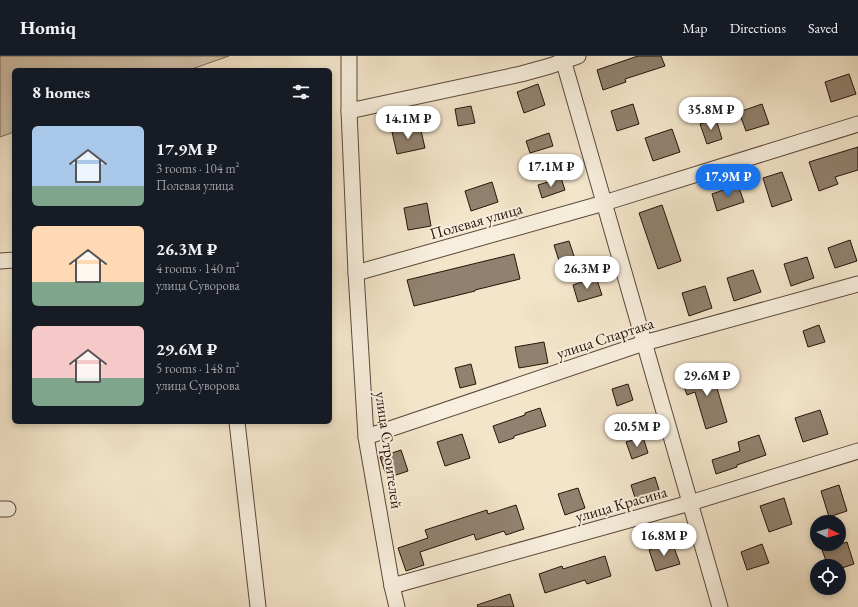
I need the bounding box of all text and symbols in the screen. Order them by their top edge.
text: Homiq [20,15,76,40]
text: Map [682,19,708,37]
text: Directions [730,19,786,37]
text: Saved [808,19,838,37]
text: 8 homes [32,81,90,103]
icon: filters [290,81,312,103]
pin: 35.8M ₽ [674,97,748,131]
text: 35.8M ₽ [688,101,734,118]
pin: 14.1M ₽ [371,106,445,140]
text: 14.1M ₽ [385,110,431,127]
text: 17.9M ₽ [156,138,217,160]
icon: home [64,142,112,190]
pin: 17.1M ₽ [514,154,588,188]
text: 17.1M ₽ [528,158,574,175]
text: 3 rooms · 104 m² [156,160,240,177]
pin: 17.9M ₽ [691,164,765,198]
text: 17.9M ₽ [705,168,751,185]
text: Полевая улица [156,177,234,194]
street label: Полевая улица [427,198,525,244]
text: 26.3M ₽ [156,238,217,260]
icon: home [64,242,112,290]
pin: 26.3M ₽ [550,256,624,290]
text: 4 rooms · 140 m² [156,260,240,277]
text: 26.3M ₽ [564,260,610,277]
text: улица Суворова [156,277,240,294]
street label: улица Спартака [554,312,657,364]
text: 29.6M ₽ [156,338,217,360]
icon: home [64,342,112,390]
text: 5 rooms · 148 m² [156,360,240,377]
pin: 29.6M ₽ [670,363,744,397]
text: 29.6M ₽ [684,367,730,384]
text: улица Суворова [156,377,240,394]
street label: улица Строителей [370,390,408,511]
pin: 20.5M ₽ [600,414,674,448]
text: 20.5M ₽ [614,418,660,435]
street label: улица Красина [572,481,670,527]
north arrow [810,515,846,551]
map controls [810,515,846,595]
pin: 16.8M ₽ [627,523,701,557]
text: 16.8M ₽ [641,527,687,544]
button: locate [810,559,846,595]

